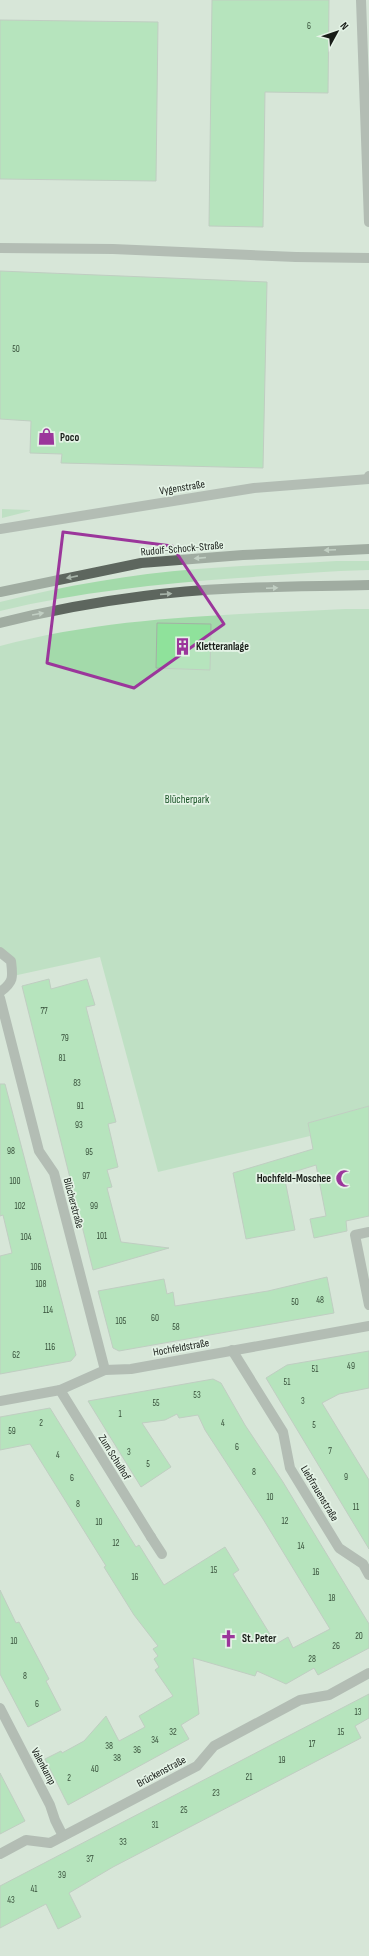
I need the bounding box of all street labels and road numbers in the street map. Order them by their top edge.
street label: Vygenstraße [158,477,206,498]
street label: Rudolf-Schock-Straße [140,538,224,559]
street label: Blücherstraße [61,1177,86,1230]
street label: Hochfeldstraße [152,1336,210,1359]
street label: Zum Schulhof [96,1432,134,1483]
street label: Liebfrauenstraße [298,1463,341,1524]
street label: Valenkamp [28,1745,59,1787]
street label: Brückenstraße [134,1753,188,1790]

